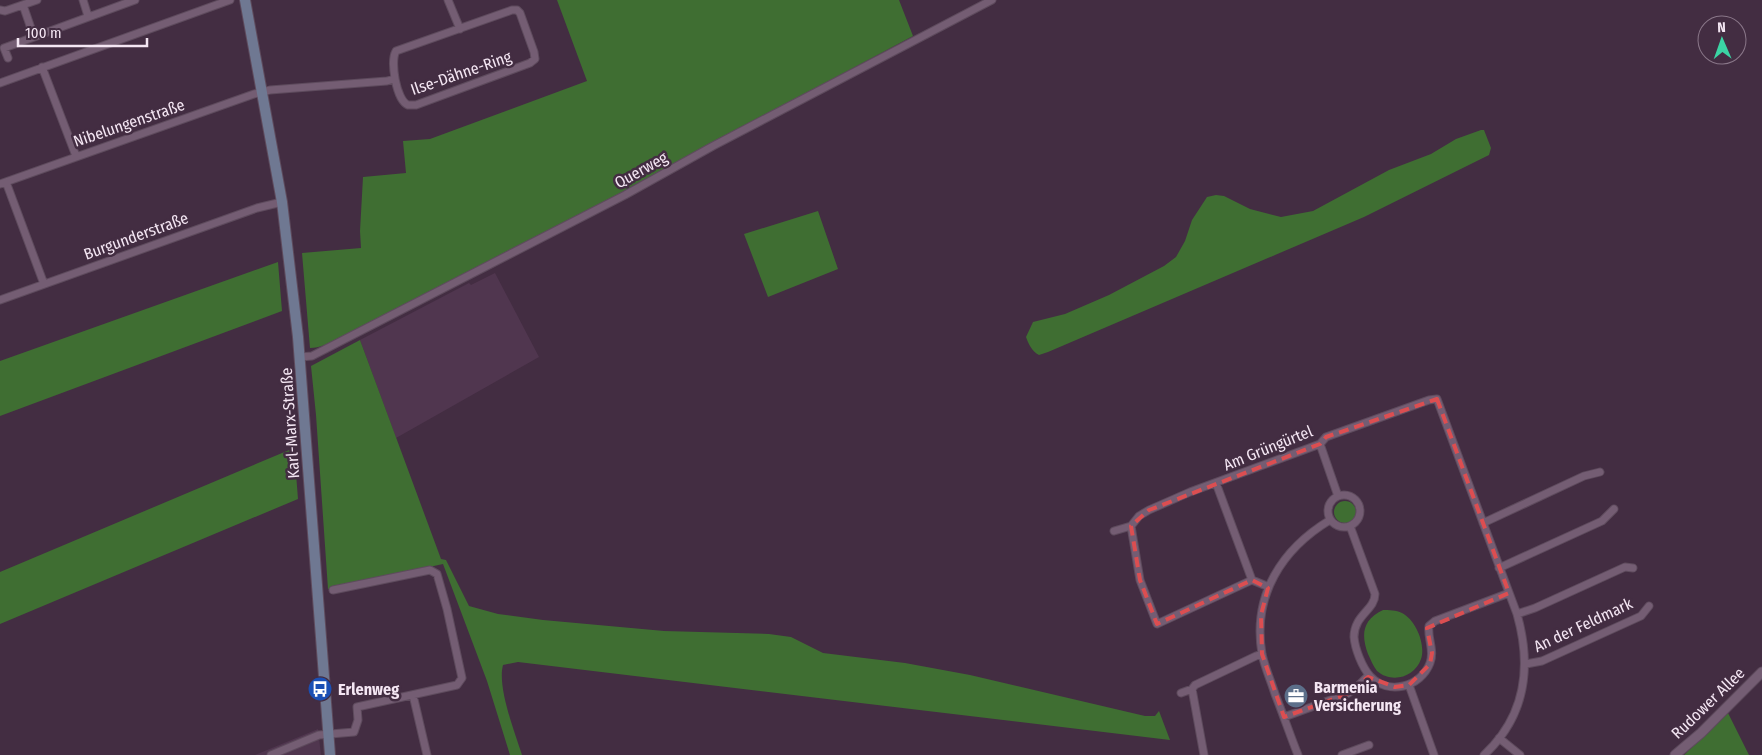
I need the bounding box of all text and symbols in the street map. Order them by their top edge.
scale bar [18,15,146,47]
north arrow [1697,15,1747,65]
text: N [1717,19,1726,36]
text: 100 m [25,24,62,42]
street label: Ilse-Dähne-Ring [408,47,514,99]
street label: Nibelungenstraße [71,95,187,151]
street label: Querweg [611,147,671,192]
street label: Burgunderstraße [81,208,191,264]
street label: Karl-Marx-Straße [277,367,303,479]
street label: Am Grüngürtel [1221,421,1315,475]
street label: An der Feldmark [1531,594,1636,656]
street label: Rudower Allee [1667,663,1749,743]
bus stop icon: Erlenweg [307,676,333,702]
place label: Barmenia Versicherung [1313,678,1401,715]
place label: Erlenweg [338,680,399,699]
office icon: Barmenia Versicherung [1283,683,1309,709]

